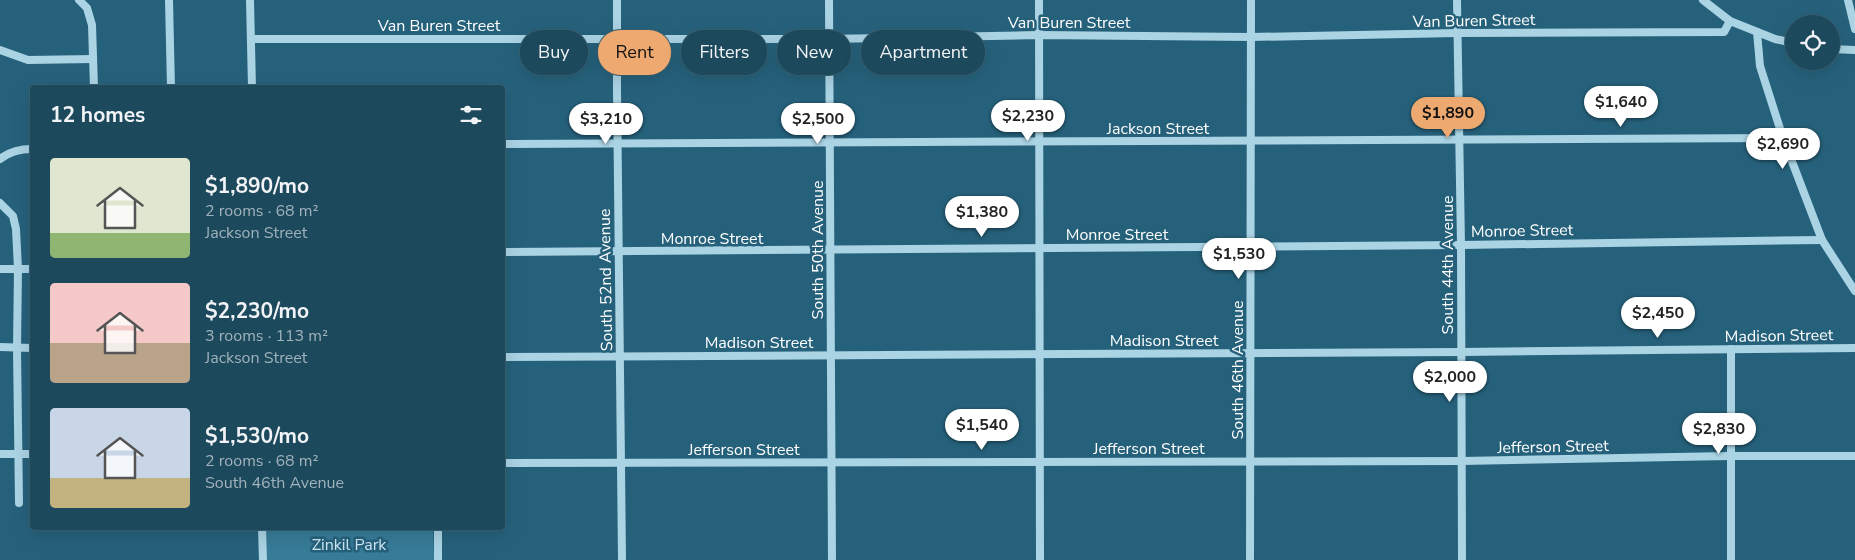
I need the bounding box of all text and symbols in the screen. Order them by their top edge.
street label: Van Buren Street [1412,9,1536,33]
street label: Van Buren Street [1007,12,1131,34]
street label: Van Buren Street [377,15,501,37]
map controls [1785,15,1840,70]
button: locate [1785,15,1840,70]
chip: Buy [520,30,588,75]
chip: Rent [598,30,671,75]
chip: Filters [681,30,767,75]
chip: New [777,30,851,75]
chip: Apartment [861,30,985,75]
pin: $1,640 [1580,86,1662,128]
text: $1,640 [1595,91,1647,113]
pin: $1,890 [1407,96,1489,139]
pin: $2,230 [987,100,1069,142]
text: 12 homes [50,101,145,129]
icon: filters [457,101,485,129]
pin: $3,210 [565,102,647,145]
pin: $2,500 [777,102,859,145]
text: $1,890 [1422,102,1474,124]
text: $2,230 [1002,105,1054,127]
text: $3,210 [580,108,632,130]
text: $2,500 [792,108,844,130]
street label: Jackson Street [1106,118,1210,140]
pin: $2,690 [1742,128,1824,170]
text: $2,690 [1757,133,1809,155]
text: $1,890/mo [205,172,309,200]
icon: home [90,178,150,238]
street label: South 50th Avenue [807,181,829,319]
pin: $1,380 [941,196,1023,238]
street label: South 44th Avenue [1437,196,1459,334]
text: 2 rooms · 68 m² [205,200,318,222]
text: $1,380 [956,201,1008,223]
street label: South 52nd Avenue [594,208,618,352]
street label: Monroe Street [1471,219,1574,243]
text: Jackson Street [205,222,307,244]
street label: Monroe Street [1066,224,1169,246]
street label: Monroe Street [661,228,764,250]
pin: $1,530 [1198,238,1280,280]
text: $1,530 [1213,243,1265,265]
pin: $2,450 [1617,296,1699,339]
text: $2,230/mo [205,297,309,325]
street label: South 46th Avenue [1227,301,1249,439]
text: $2,450 [1632,302,1684,324]
icon: home [90,303,150,363]
street label: Madison Street [1725,324,1834,348]
text: 3 rooms · 113 m² [205,325,328,347]
street label: Madison Street [1110,330,1219,352]
street label: Madison Street [705,332,814,354]
text: Jackson Street [205,347,307,369]
pin: $2,000 [1409,360,1491,403]
text: $2,000 [1424,366,1476,388]
pin: $1,540 [941,408,1023,451]
pin: $2,830 [1678,412,1760,455]
text: $1,540 [956,414,1008,436]
text: $2,830 [1693,418,1745,440]
text: $1,530/mo [205,422,309,450]
icon: home [90,428,150,488]
street label: Jefferson Street [1496,435,1609,459]
street label: Jefferson Street [1092,438,1205,460]
street label: Jefferson Street [687,439,800,461]
text: 2 rooms · 68 m² [205,450,318,472]
text: South 46th Avenue [205,472,344,494]
park label: Zinkil Park [312,534,387,556]

